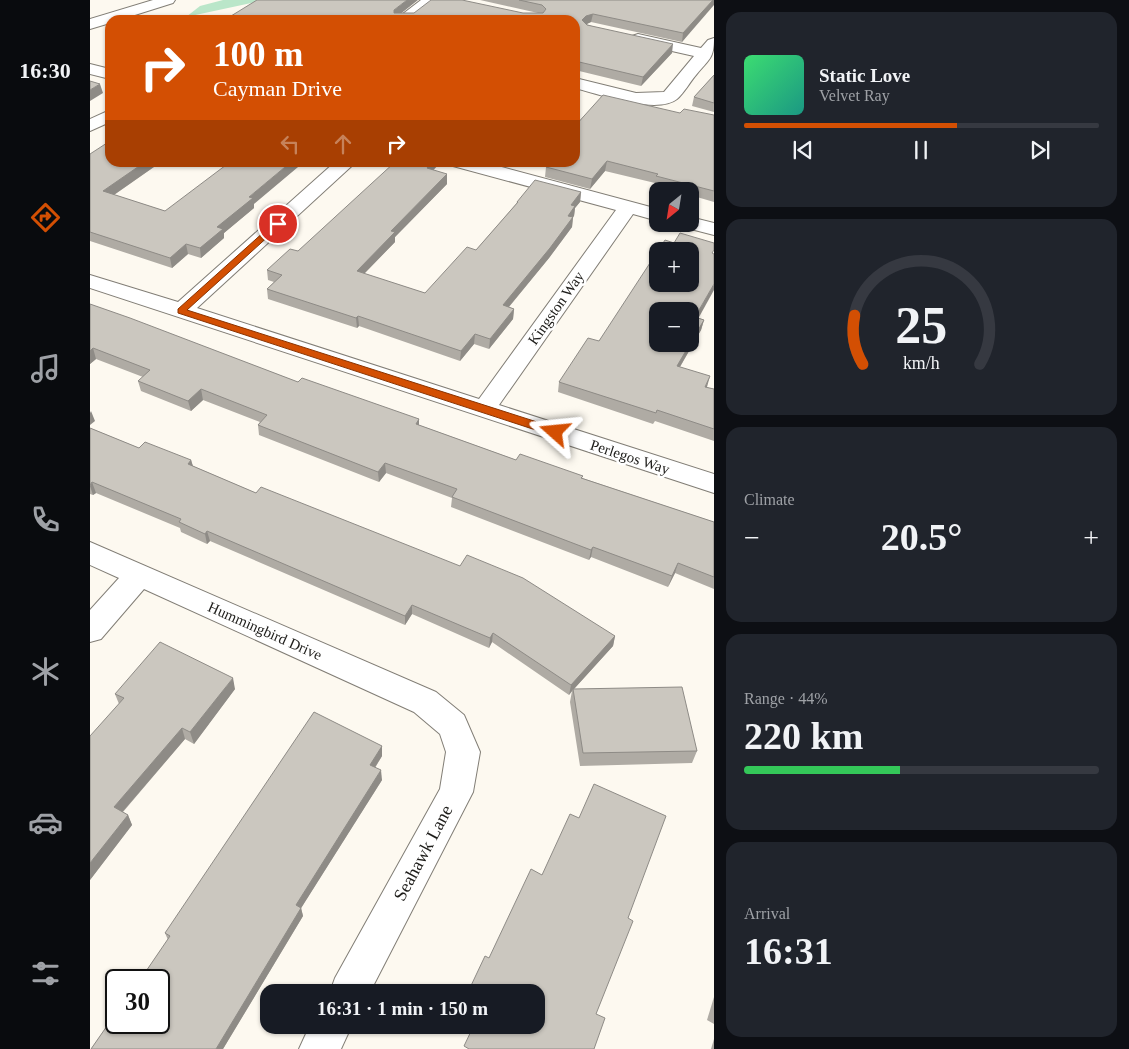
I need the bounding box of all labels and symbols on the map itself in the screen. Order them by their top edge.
north arrow [649,182,699,232]
pin [257,203,299,245]
street label: Kingston Way [525,268,587,348]
position arrow [528,405,580,457]
street label: Perlegos Way [588,437,672,477]
street label: Hummingbird Drive [206,599,325,663]
street label: Seahawk Lane [389,802,457,904]
speed limit sign: 30 [105,969,170,1034]

